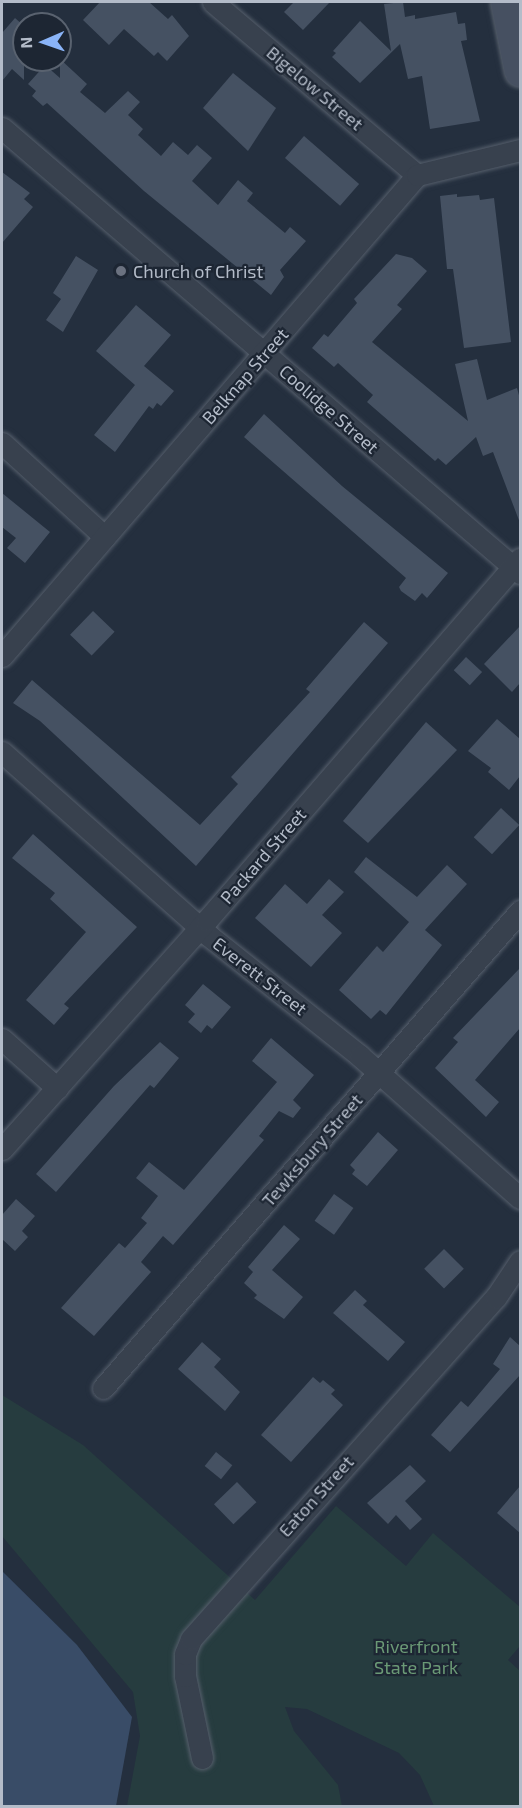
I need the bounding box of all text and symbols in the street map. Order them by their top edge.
north arrow [12,12,72,72]
text: N [16,36,35,49]
street label: Bigelow Street [262,41,368,135]
place label: Church of Christ [133,260,264,282]
marker: Church of Christ [114,264,128,278]
street label: Belknap Street [197,324,293,428]
street label: Coolidge Street [275,360,383,458]
street label: Packard Street [216,804,310,908]
street label: Everett Street [209,933,311,1019]
street label: Tewksbury Street [257,1089,367,1211]
street label: Eaton Street [274,1451,358,1541]
park label: Riverfront State Park [374,1636,458,1678]

